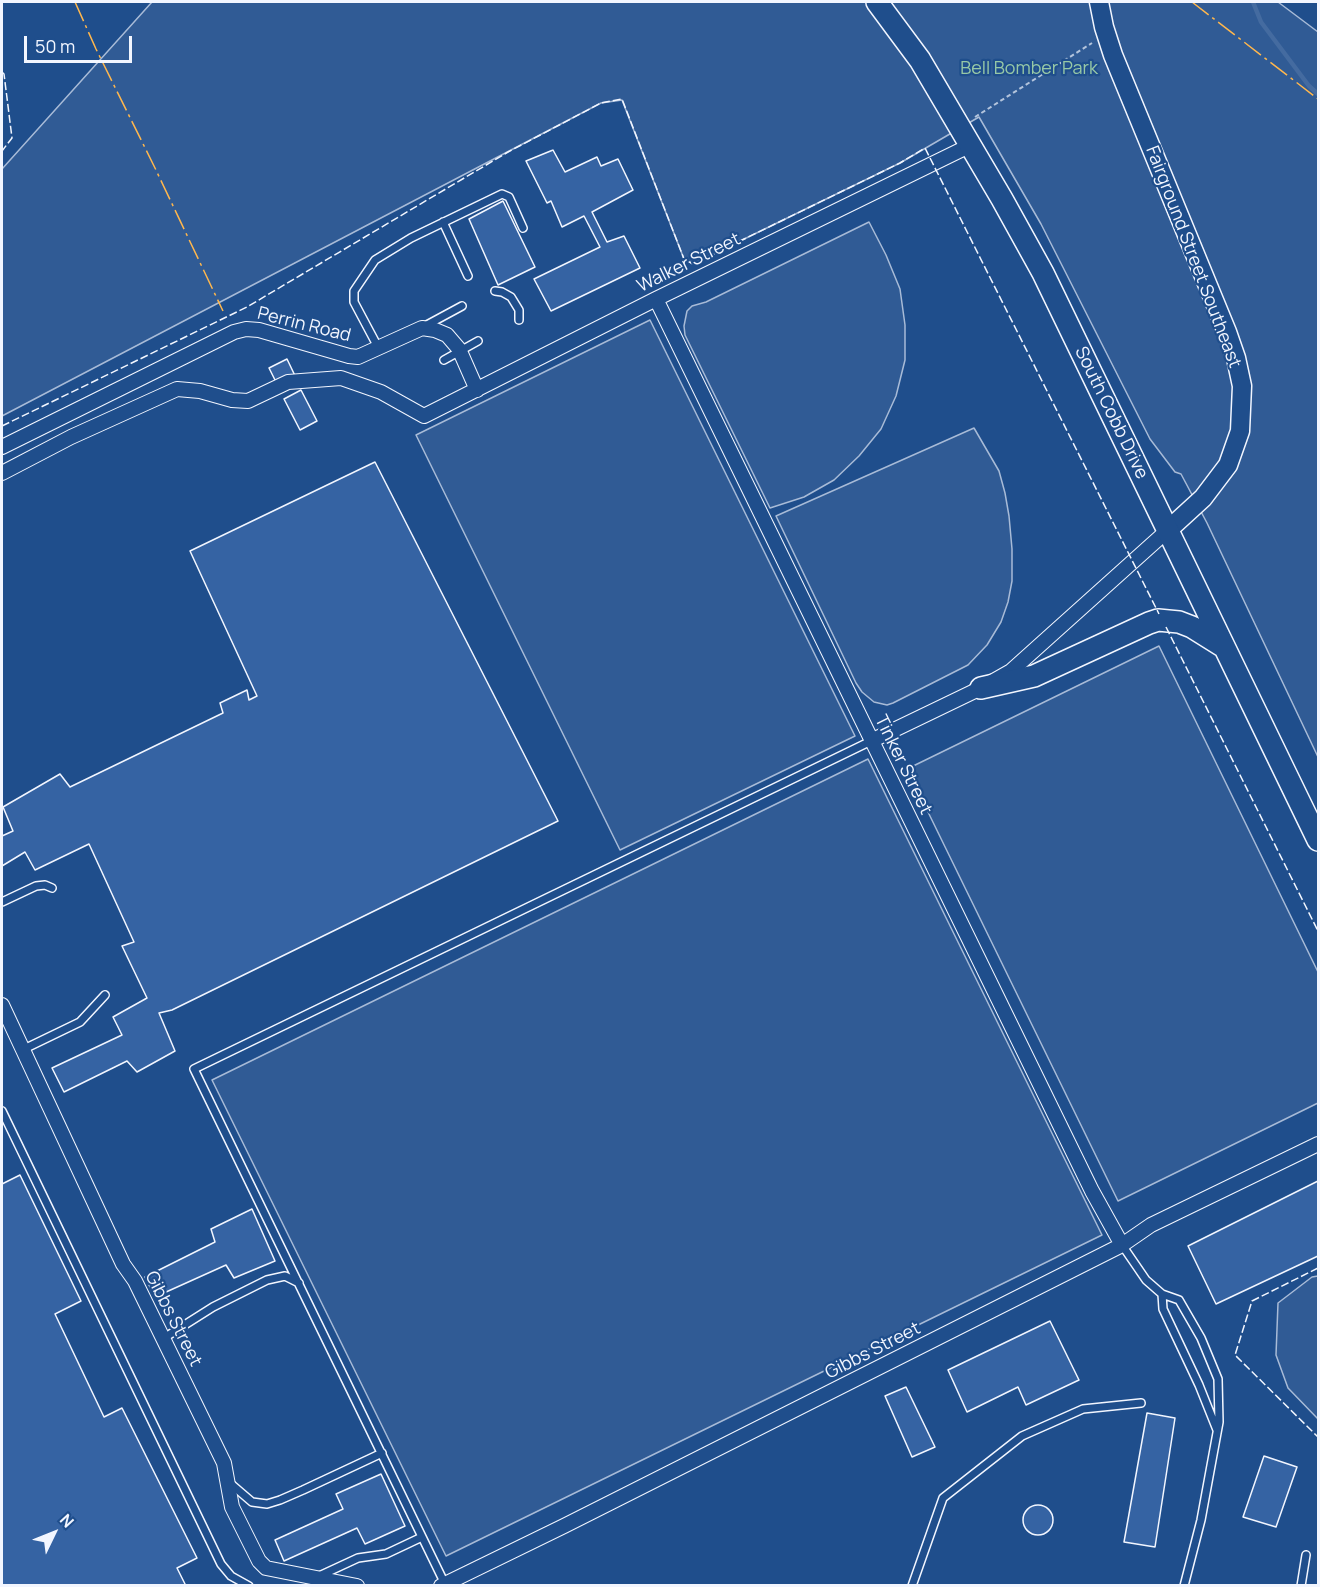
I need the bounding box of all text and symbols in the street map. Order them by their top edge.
scale bar [27,24,135,62]
text: 50 m [35,34,75,58]
park label: Bell Bomber Park [960,58,1098,80]
street label: Fairground Street Southeast [1141,143,1245,371]
street label: Walker Street [634,229,744,297]
street label: Perrin Road [255,303,353,347]
street label: South Cobb Drive [1070,343,1152,483]
street label: Tinker Street [870,712,936,818]
street label: Gibbs Street [140,1268,206,1370]
street label: Gibbs Street [822,1318,924,1384]
north arrow [24,1503,84,1563]
text: N [55,1509,79,1532]

